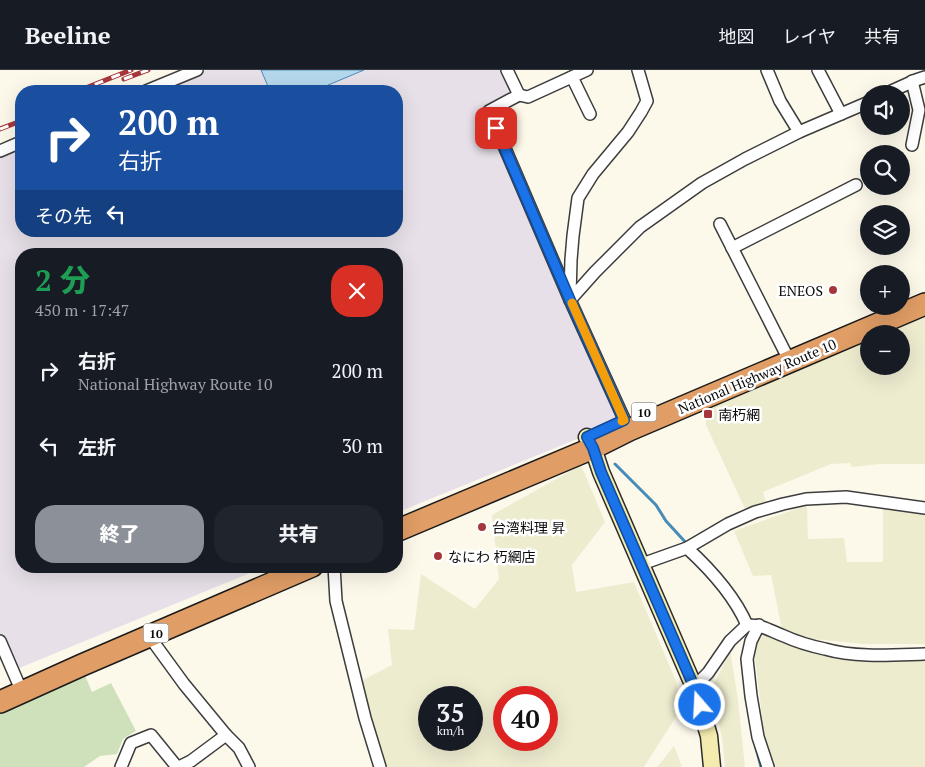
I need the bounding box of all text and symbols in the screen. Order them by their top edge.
text: Beeline [25,19,111,51]
text: 地図 [719,24,755,48]
text: レイヤ [783,24,836,48]
text: 共有 [864,24,900,48]
map controls [860,85,910,375]
button: sound [860,85,910,135]
text: 200 m [118,99,219,145]
icon: right [35,105,100,170]
pin [475,107,517,149]
icon: arrive [482,114,510,142]
button: search [860,145,910,195]
text: 右折 [118,146,162,175]
icon: left [102,200,130,228]
text: その先 [35,203,92,228]
button: layers [860,205,910,255]
text: 2 分 [35,260,90,300]
button: close [331,265,383,317]
button: + [860,265,910,315]
place label: ENEOS [779,281,823,300]
marker: ENEOS [827,284,839,296]
text: 450 m · 17:47 [35,299,129,321]
button: − [860,325,910,375]
street label: National Highway Route 10 [675,334,839,418]
text: 右折 [78,348,116,373]
icon: right [35,357,63,385]
text: 200 m [332,358,383,383]
text: National Highway Route 10 [78,373,273,395]
road number: 10 [632,402,656,422]
place label: 南朽網 [718,405,760,424]
marker: 南朽網 [702,408,714,420]
icon: left [35,432,63,460]
text: 30 m [342,433,383,458]
text: 左折 [78,434,116,459]
button: 終了 [35,505,204,563]
button: 共有 [214,505,383,563]
place label: 台湾料理 昇 [492,518,565,537]
marker: 台湾料理 昇 [476,521,488,533]
place label: なにわ 朽網店 [448,547,535,566]
marker: なにわ 朽網店 [432,550,444,562]
road number: 10 [144,624,168,642]
position arrow [673,678,725,730]
speed limit sign: 40 [493,686,558,751]
text: 35 [436,696,465,729]
text: km/h [437,723,464,738]

